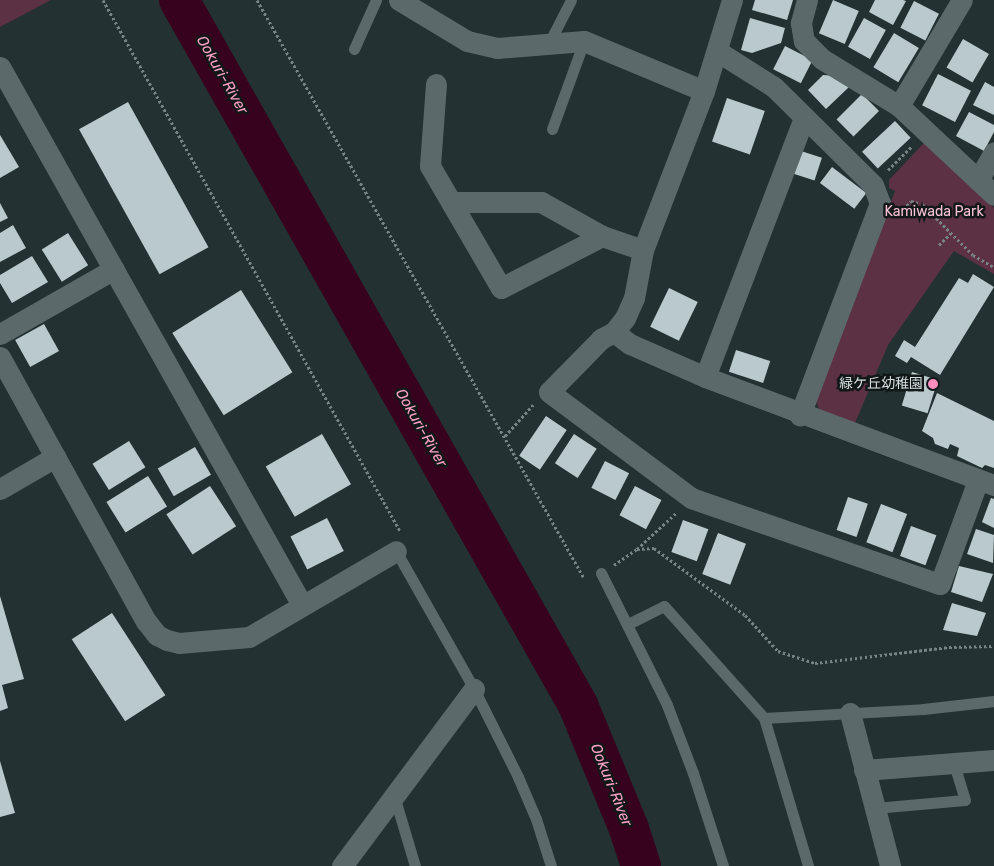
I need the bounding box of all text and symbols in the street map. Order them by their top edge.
water label: Ookuri-River [192,33,252,117]
park label: Kamiwada Park [884,204,984,220]
place label: 緑ケ丘幼稚園 [839,376,923,392]
marker: 緑ケ丘幼稚園 [927,378,939,390]
water label: Ookuri-River [391,386,451,470]
water label: Ookuri-River [586,741,636,829]

